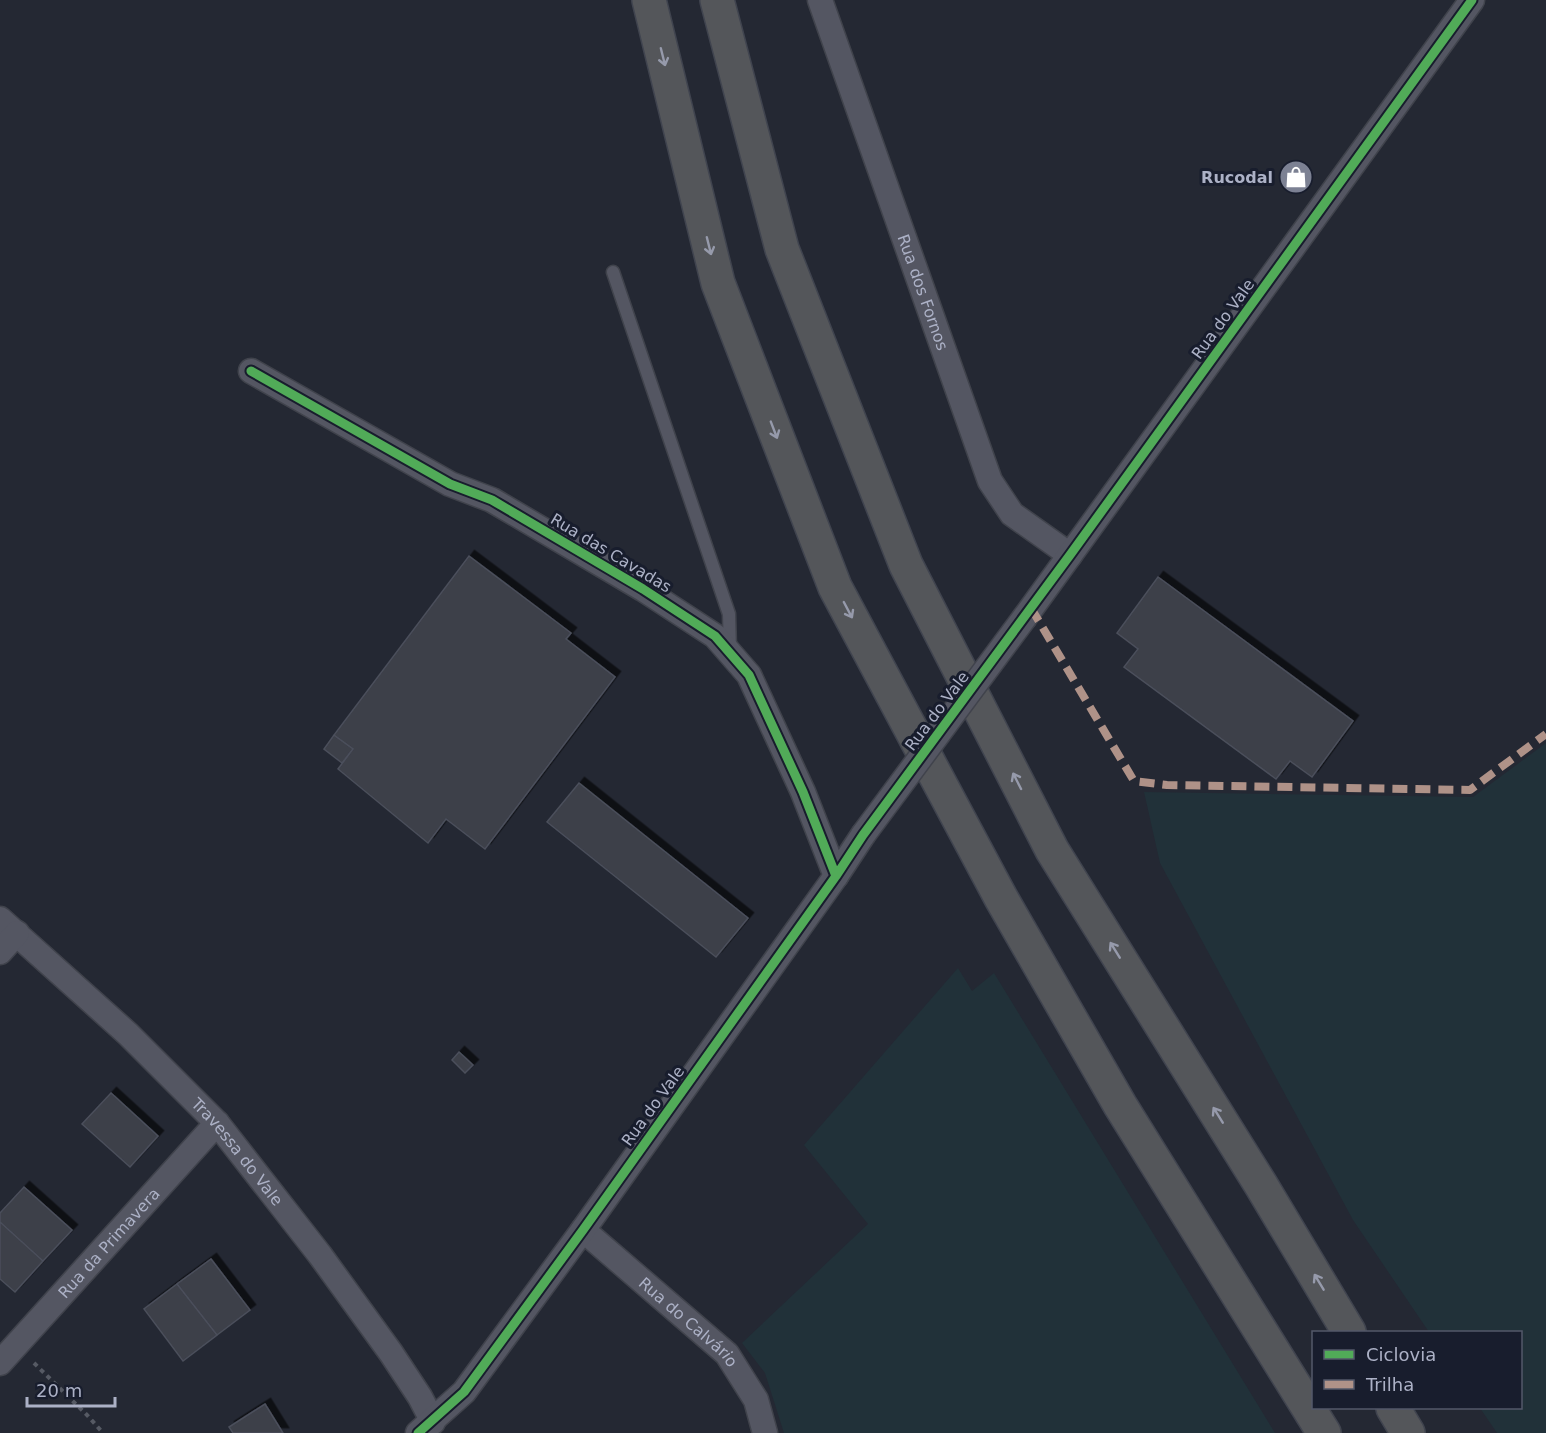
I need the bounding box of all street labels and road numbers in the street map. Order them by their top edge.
street label: Rua dos Fornos [894,232,953,353]
street label: Rua do Vale [1188,275,1258,363]
street label: Rua das Cavadas [547,509,675,597]
street label: Rua do Vale [901,668,973,754]
street label: Rua do Vale [618,1062,688,1150]
street label: Travessa do Vale [187,1093,287,1209]
street label: Rua da Primavera [54,1184,163,1302]
street label: Rua do Calvário [635,1273,742,1370]

